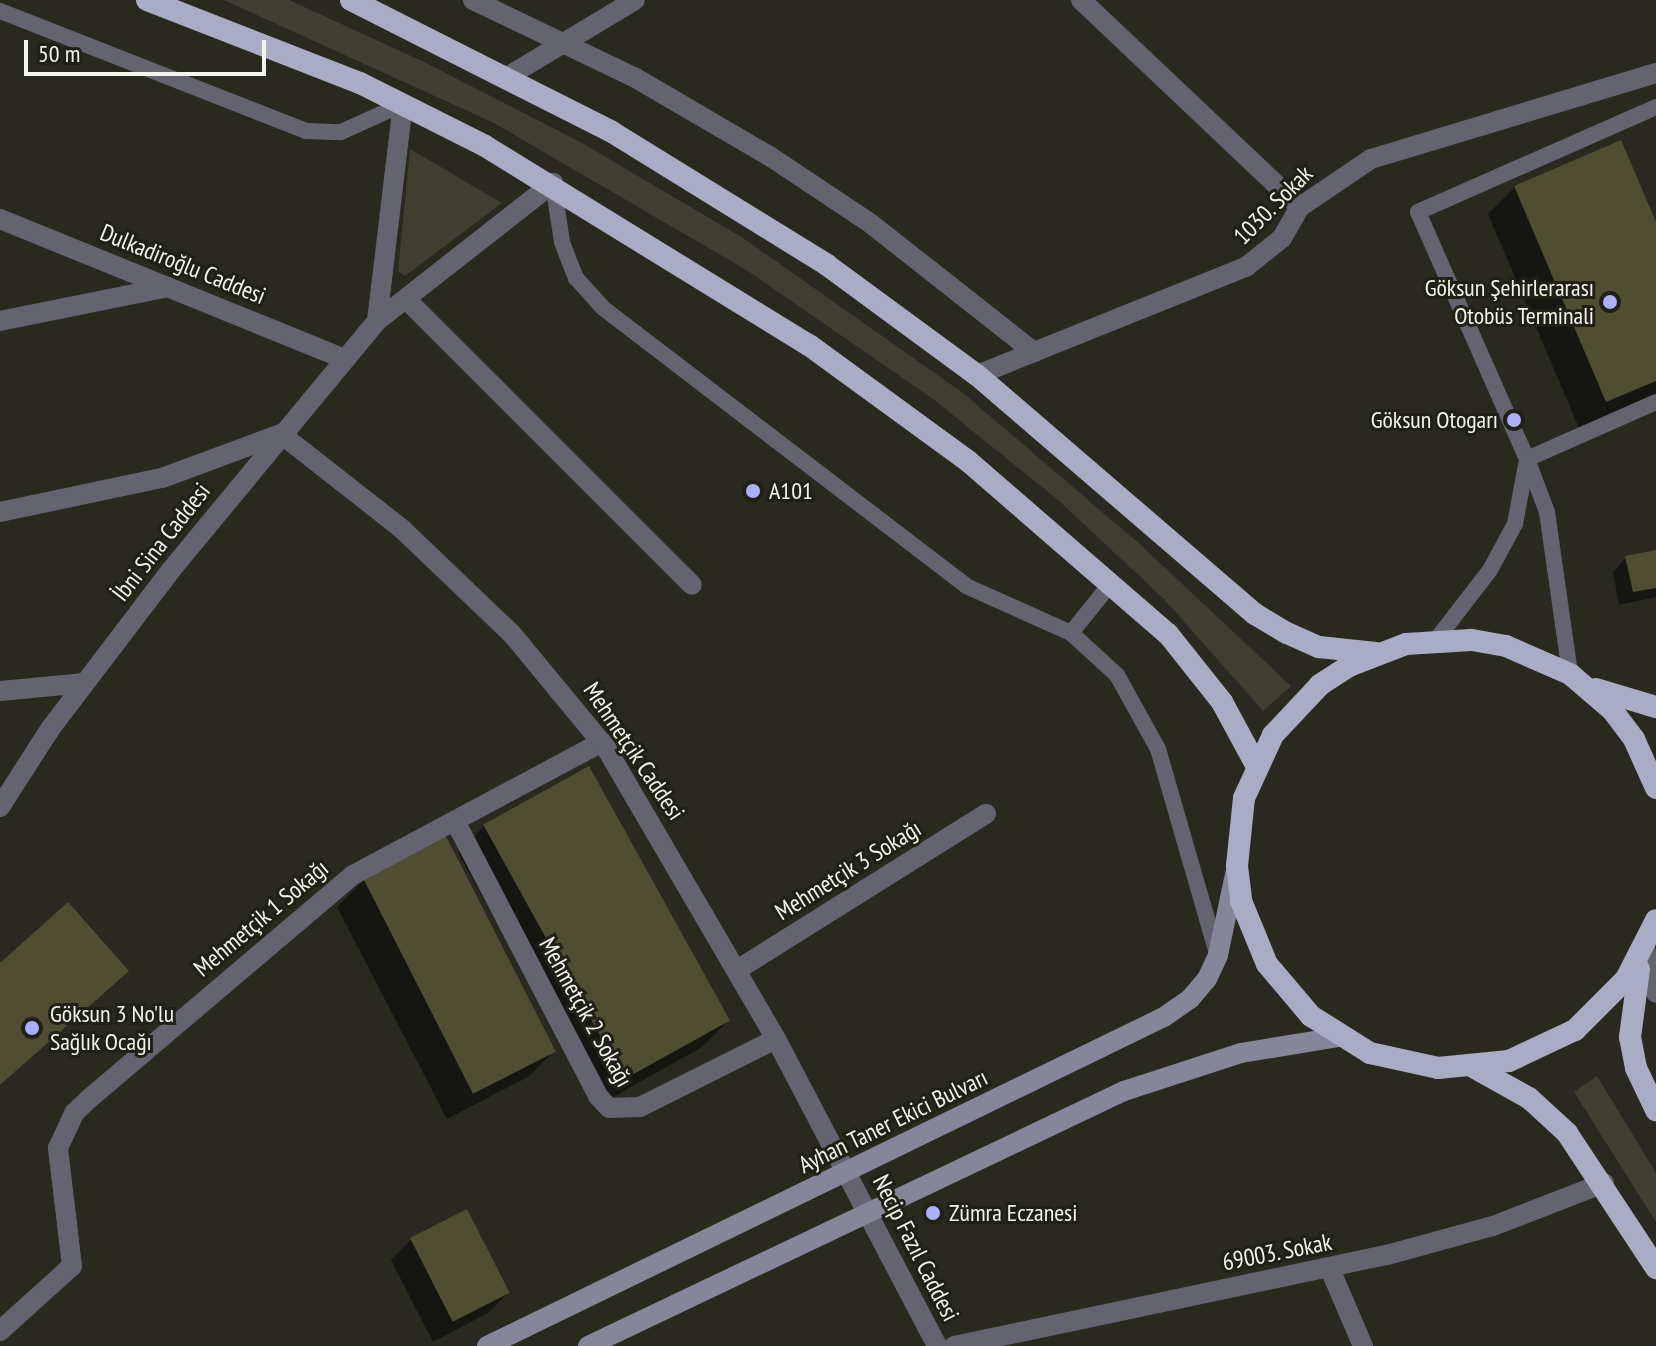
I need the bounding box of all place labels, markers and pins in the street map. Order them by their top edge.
place label: Göksun Şehirlerarası Otobüs Terminali [1425,274,1594,330]
marker: Göksun Şehirlerarası Otobüs Terminali [1601,293,1619,311]
place label: Göksun Otogarı [1371,406,1498,434]
marker: Göksun Otogarı [1505,411,1523,429]
place label: A101 [769,477,813,505]
marker: A101 [744,482,762,500]
place label: Göksun 3 No'lu Sağlık Ocağı [50,1000,174,1056]
marker: Göksun 3 No'lu Sağlık Ocağı [21,1017,43,1039]
place label: Zümra Eczanesi [949,1199,1077,1227]
marker: Zümra Eczanesi [924,1204,942,1222]

